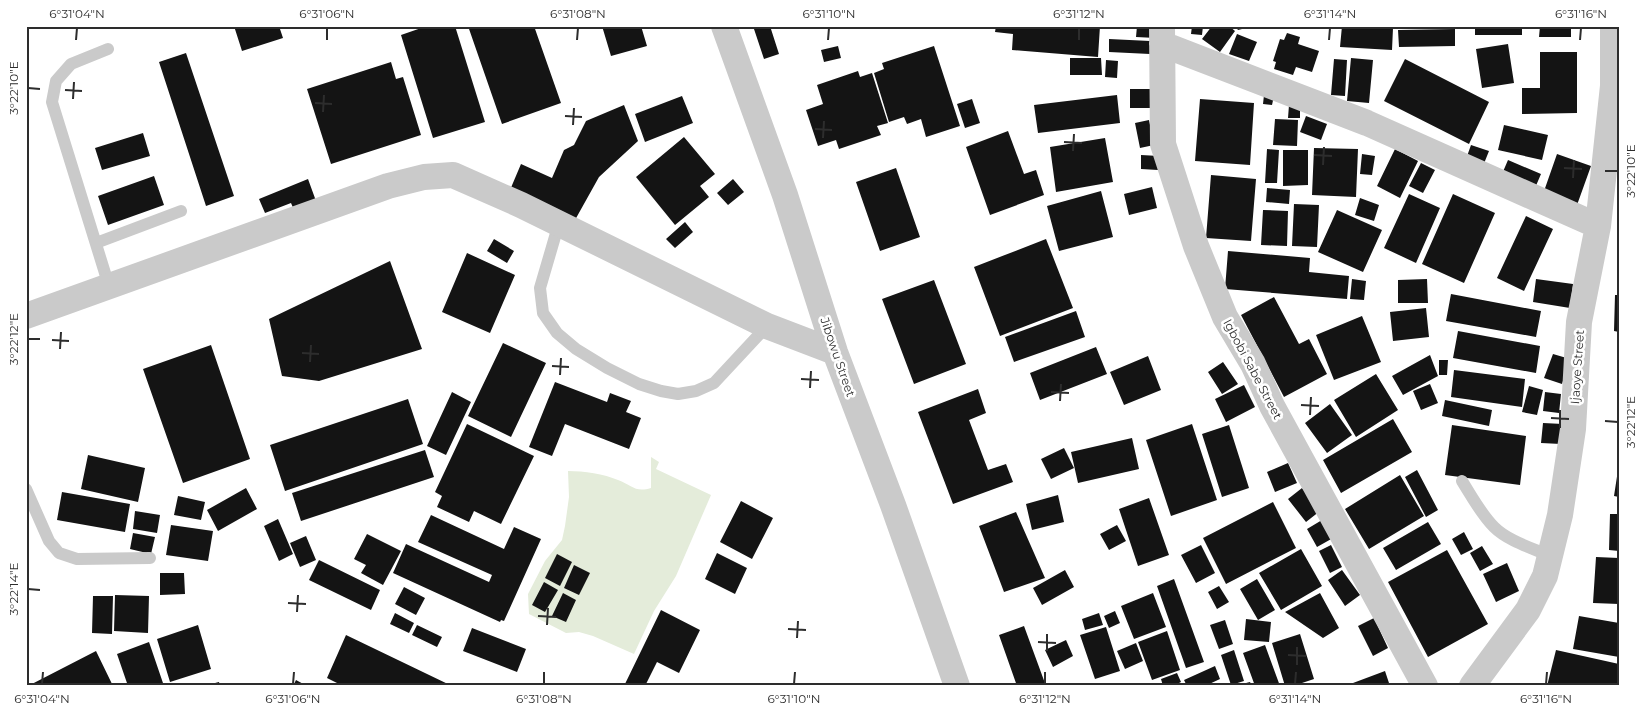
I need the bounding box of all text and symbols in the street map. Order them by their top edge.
text: 6°31'04"N [49,6,105,21]
text: 6°31'06"N [299,6,355,21]
text: 6°31'08"N [550,6,606,21]
text: 6°31'10"N [803,6,855,21]
text: 6°31'12"N [1053,6,1105,21]
text: 6°31'14"N [1304,6,1356,21]
text: 6°31'16"N [1555,6,1607,21]
text: 3°22'10"E [6,61,21,115]
text: 3°22'10"E [1623,144,1638,198]
text: 3°22'12"E [6,313,21,365]
street label: Jibowu Street [817,314,859,399]
street label: Igbobi Sabe Street [1220,316,1286,422]
street label: Ijaoye Street [1567,329,1587,405]
text: 3°22'12"E [1623,396,1638,448]
text: 3°22'14"E [6,562,21,616]
text: 6°31'04"N [14,691,70,706]
text: 6°31'06"N [265,691,321,706]
text: 6°31'08"N [516,691,572,706]
text: 6°31'10"N [768,691,820,706]
text: 6°31'12"N [1019,691,1071,706]
text: 6°31'14"N [1269,691,1321,706]
text: 6°31'16"N [1520,691,1572,706]

